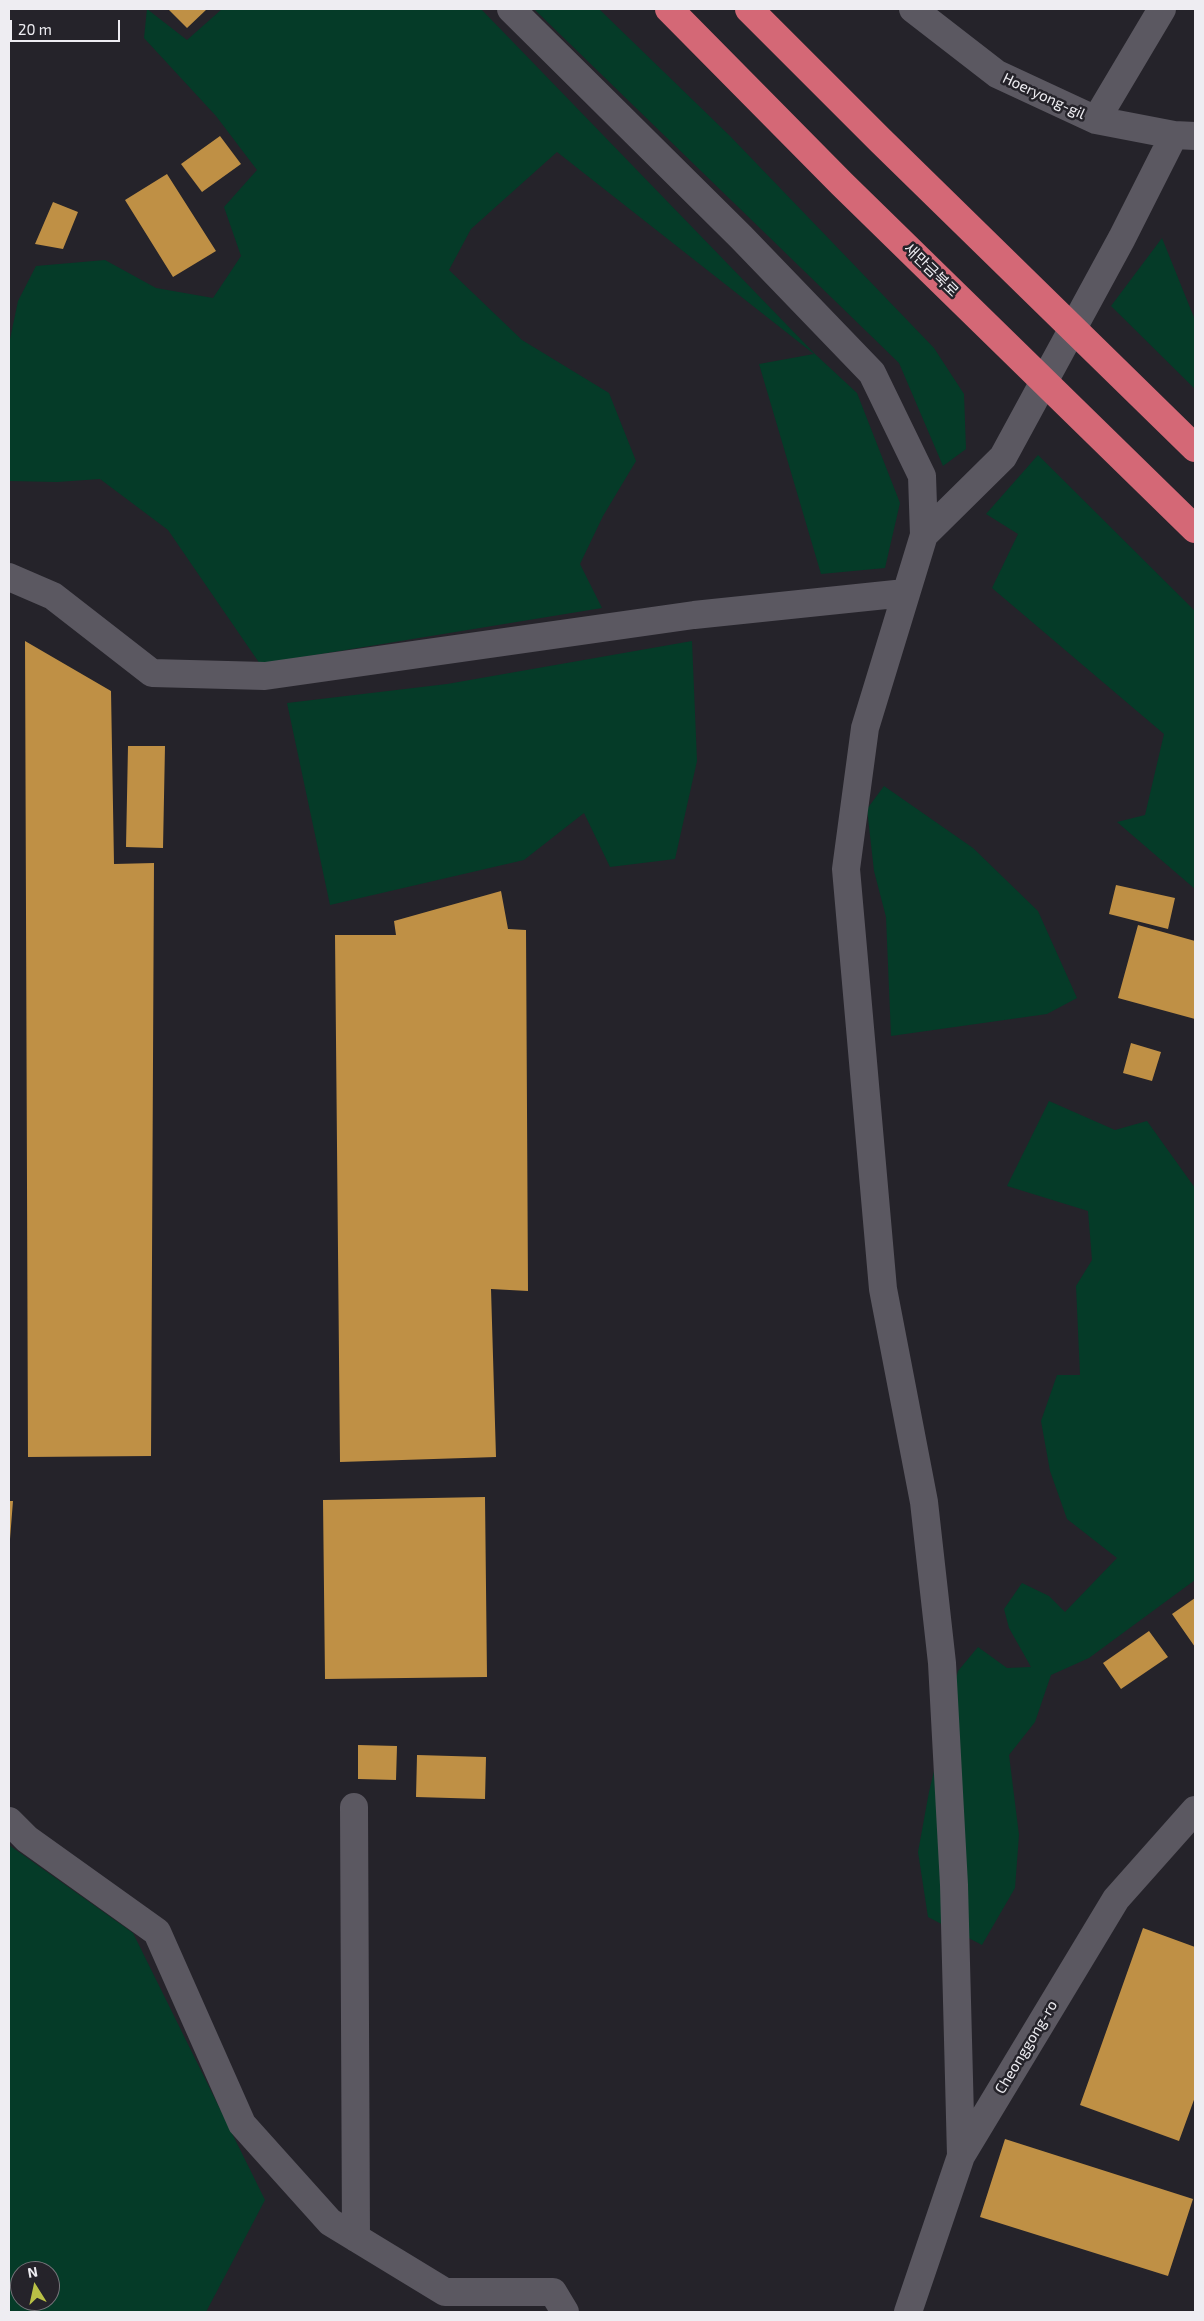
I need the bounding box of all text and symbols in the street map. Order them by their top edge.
scale bar [12,10,122,42]
text: 20 m [18,20,52,38]
street label: Hoeryong-gil [1000,69,1088,123]
street label: 새만금북로 [900,240,962,300]
street label: Cheonggong-ro [991,1997,1061,2097]
north arrow [10,2261,60,2311]
text: N [26,2262,39,2281]

